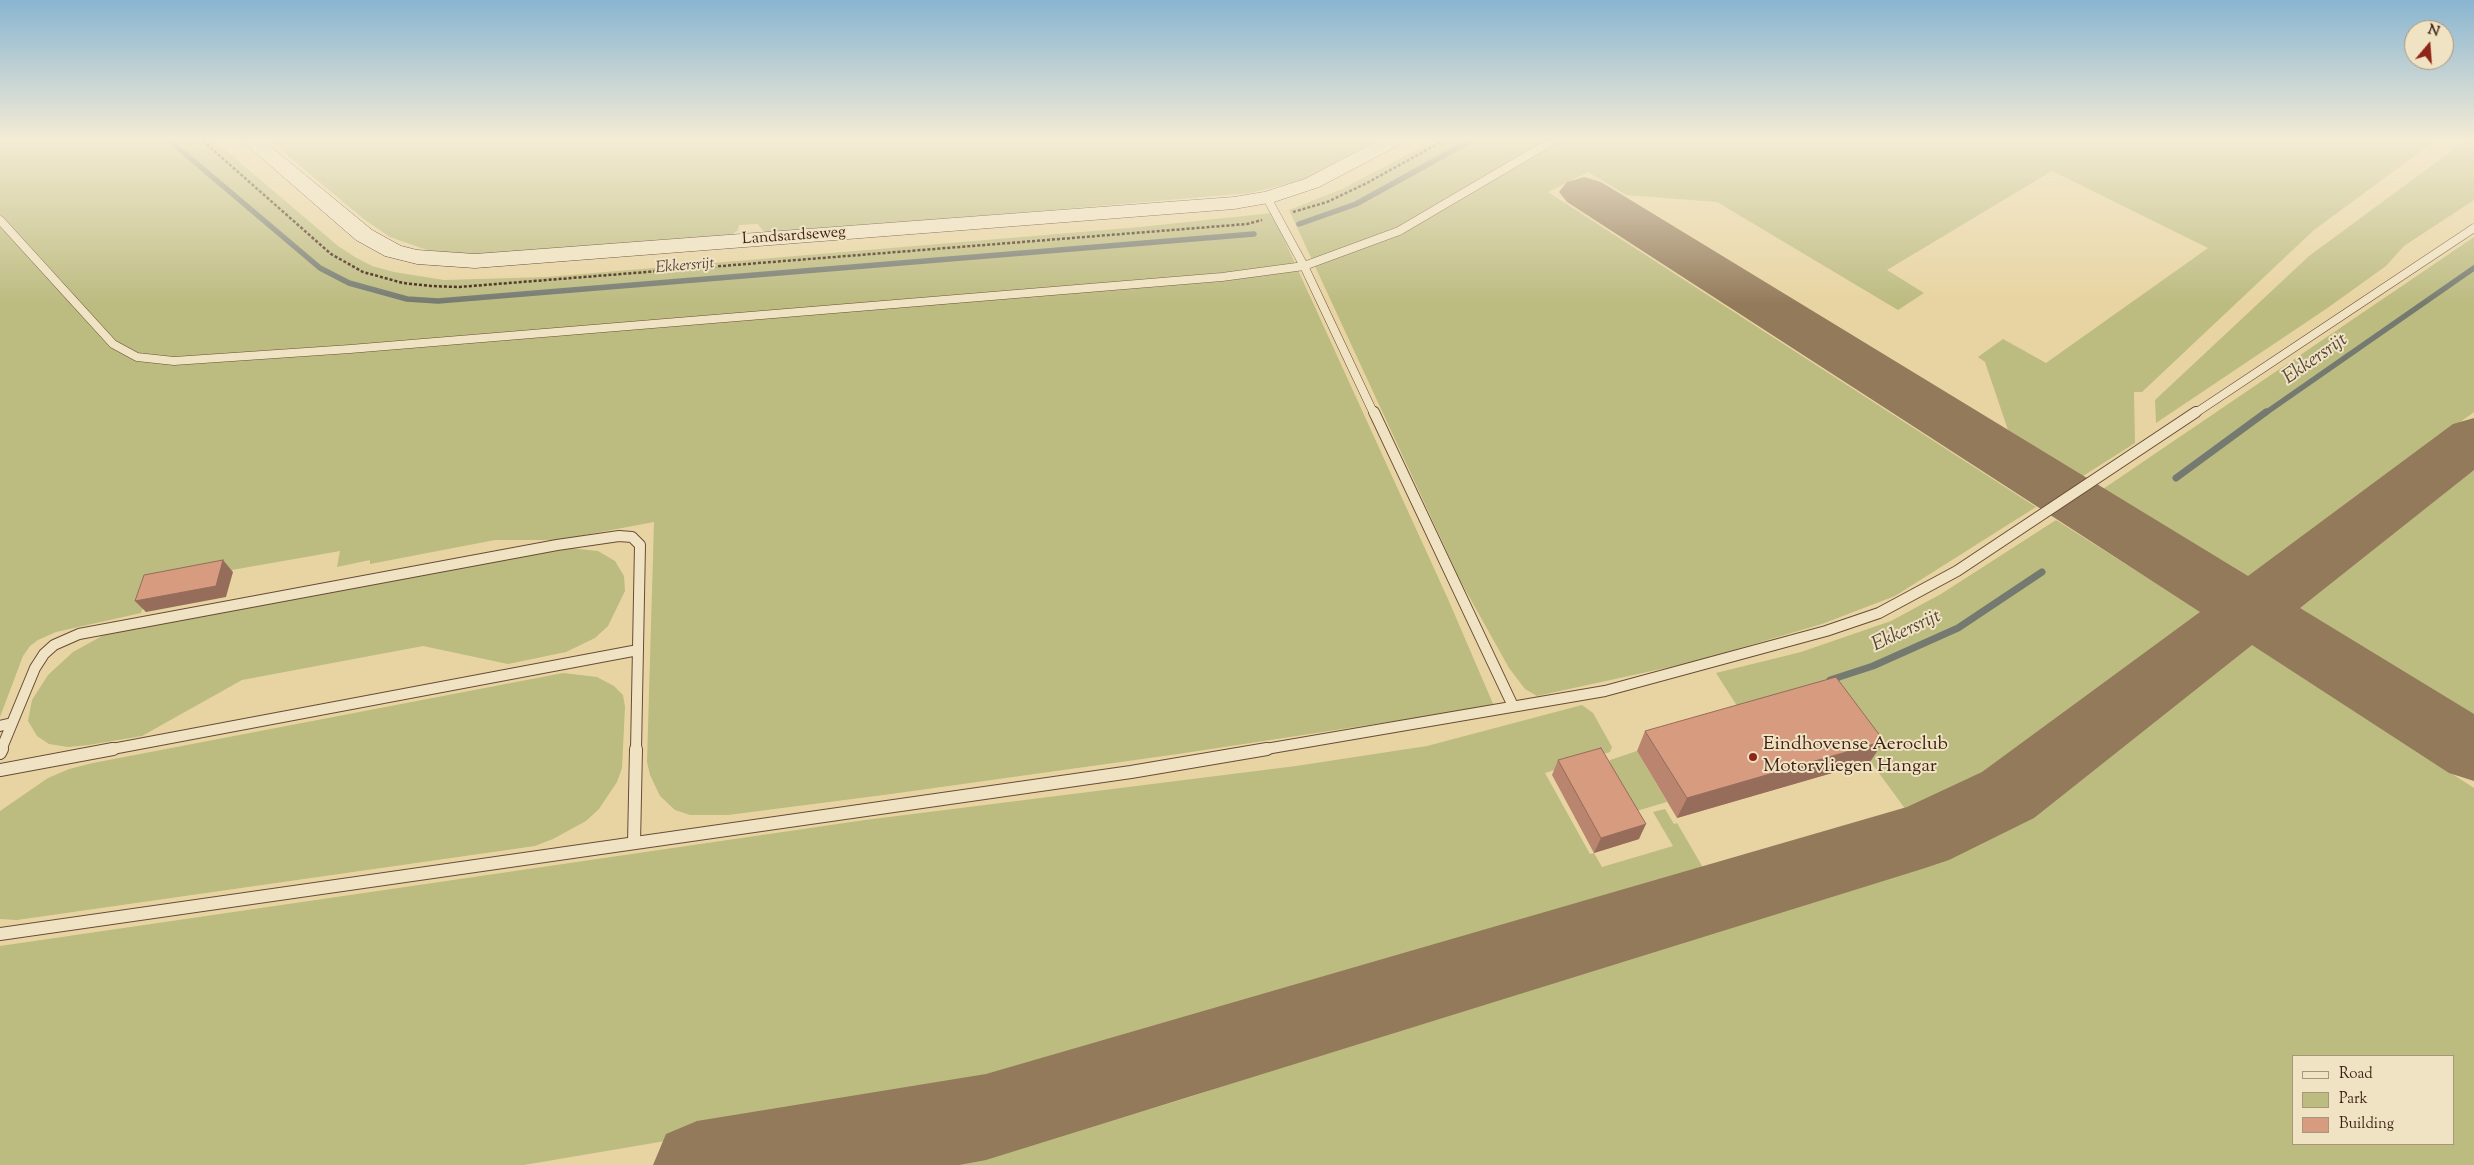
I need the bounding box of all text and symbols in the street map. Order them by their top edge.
north arrow [2404,20,2454,70]
text: N [2425,20,2442,43]
street label: Landsardseweg [741,224,847,250]
water label: Ekkersrijt [655,255,715,279]
water label: Ekkersrijt [2279,329,2353,391]
water label: Ekkersrijt [1868,606,1946,658]
place label: Eindhovense Aeroclub Motorvliegen Hangar [1763,735,1948,779]
marker: Eindhovense Aeroclub Motorvliegen Hangar [1747,751,1759,763]
legend [2292,1055,2454,1145]
text: Road [2339,1064,2373,1085]
text: Park [2339,1089,2368,1110]
text: Building [2339,1114,2394,1135]

